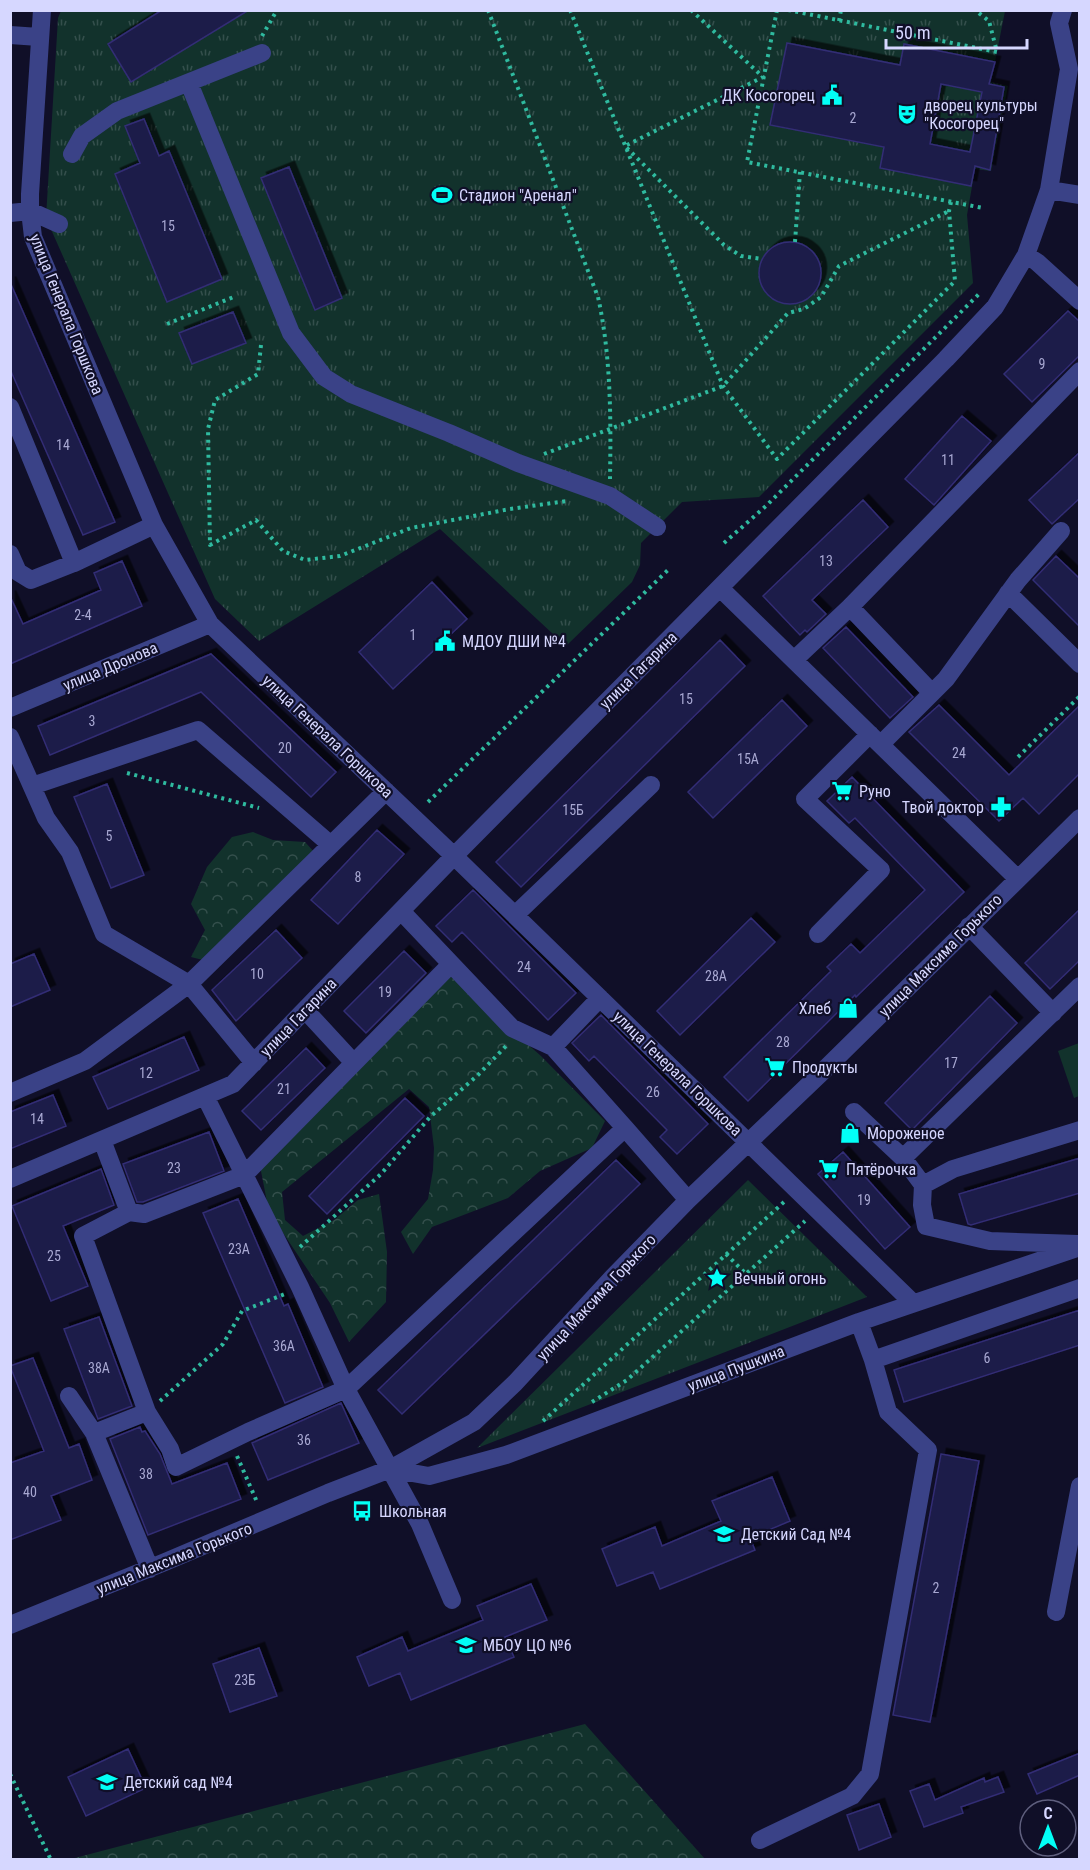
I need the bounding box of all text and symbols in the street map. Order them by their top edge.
scale bar [886,12,1027,50]
text: 50 m [895,22,930,43]
public building icon: ДК Косогорец [820,83,844,107]
place label: ДК Косогорец [722,86,815,105]
place label: дворец культуры "Косогорец" [924,96,1038,133]
theatre icon: дворец культуры "Косогорец" [895,102,919,126]
house number: 2 [850,110,857,126]
sports icon: Стадион "Аренал" [430,183,454,207]
place label: Стадион "Аренал" [459,186,577,205]
house number: 15 [161,218,175,234]
street label: улица Генерала Горшкова [26,231,108,397]
house number: 9 [1039,356,1045,372]
house number: 14 [56,437,70,453]
house number: 11 [941,452,955,468]
house number: 13 [819,553,833,569]
house number: 2-4 [74,607,92,623]
house number: 1 [410,627,416,643]
street label: улица Гагарина [596,628,681,713]
public building icon: МДОУ ДШИ №4 [433,629,457,653]
place label: МДОУ ДШИ №4 [462,632,566,651]
street label: улица Дронова [60,638,160,695]
street label: улица Генерала Горшкова [258,671,397,802]
house number: 15 [679,691,693,707]
house number: 3 [89,713,95,729]
house number: 20 [278,740,292,756]
house number: 24 [952,745,966,761]
house number: 15А [737,751,759,767]
supermarket icon: Руно [830,779,854,803]
place label: Руно [859,782,891,801]
pharmacy icon: Твой доктор [989,795,1013,819]
place label: Твой доктор [902,798,984,817]
house number: 15Б [562,802,584,818]
house number: 5 [106,828,113,844]
house number: 8 [355,869,362,885]
street label: улица Максима Горького [875,890,1006,1021]
house number: 24 [517,959,531,975]
house number: 10 [250,966,264,982]
house number: 28А [705,968,727,984]
street label: улица Гагарина [256,974,341,1061]
house number: 19 [378,984,392,1000]
shop icon: Хлеб [836,996,860,1020]
place label: Хлеб [799,999,831,1018]
street label: улица Генерала Горшкова [609,1007,746,1140]
house number: 28 [776,1034,790,1050]
supermarket icon: Продукты [763,1055,787,1079]
house number: 17 [944,1055,958,1071]
place label: Продукты [792,1058,858,1077]
house number: 12 [139,1065,153,1081]
house number: 21 [277,1081,291,1097]
house number: 26 [646,1084,660,1100]
house number: 14 [30,1111,44,1127]
shop icon: Мороженое [838,1121,862,1145]
place label: Мороженое [867,1124,945,1143]
supermarket icon: Пятёрочка [817,1157,841,1181]
house number: 23 [167,1160,181,1176]
place label: Пятёрочка [846,1160,916,1179]
house number: 19 [857,1192,871,1208]
street label: улица Максима Горького [533,1230,660,1365]
house number: 23А [228,1241,250,1257]
house number: 25 [47,1248,61,1264]
place icon: Вечный огонь [705,1266,729,1290]
place label: Вечный огонь [734,1269,826,1288]
house number: 36А [273,1338,295,1354]
street label: улица Пушкина [685,1341,787,1396]
house number: 6 [984,1350,991,1366]
house number: 38А [88,1360,110,1376]
house number: 36 [297,1432,311,1448]
house number: 38 [139,1466,153,1482]
house number: 40 [23,1484,37,1500]
bus stop icon: Школьная [350,1499,374,1523]
place label: Школьная [379,1502,447,1521]
street label: улица Максима Горького [94,1519,255,1598]
school or university icon: Детский Сад №4 [712,1522,736,1546]
place label: Детский Сад №4 [741,1525,851,1544]
house number: 2 [933,1580,940,1596]
school or university icon: МБОУ ЦО №6 [454,1633,478,1657]
place label: МБОУ ЦО №6 [483,1636,572,1655]
house number: 23Б [234,1672,256,1688]
school or university icon: Детский сад №4 [95,1770,119,1794]
place label: Детский сад №4 [124,1773,233,1792]
north arrow [1018,1798,1078,1858]
text: С [1043,1804,1053,1823]

